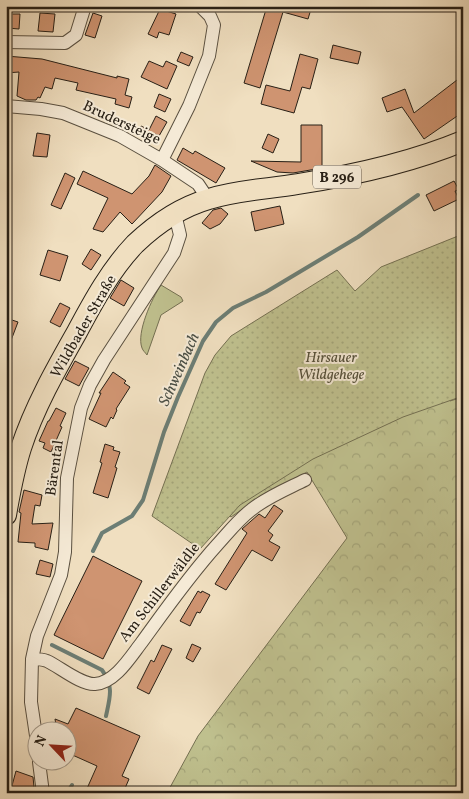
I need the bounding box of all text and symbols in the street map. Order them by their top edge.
street label: Brudersteige [79,96,164,151]
road number: B 296 [313,166,361,188]
street label: Wildbader Straße [46,271,122,382]
water label: Schweinbach [154,330,206,410]
park label: Hirsauer Wildgehege [298,348,365,386]
street label: Bärental [41,439,70,498]
street label: Am Schillerwäldle [115,539,206,647]
north arrow [28,722,78,772]
text: N [31,733,52,750]

